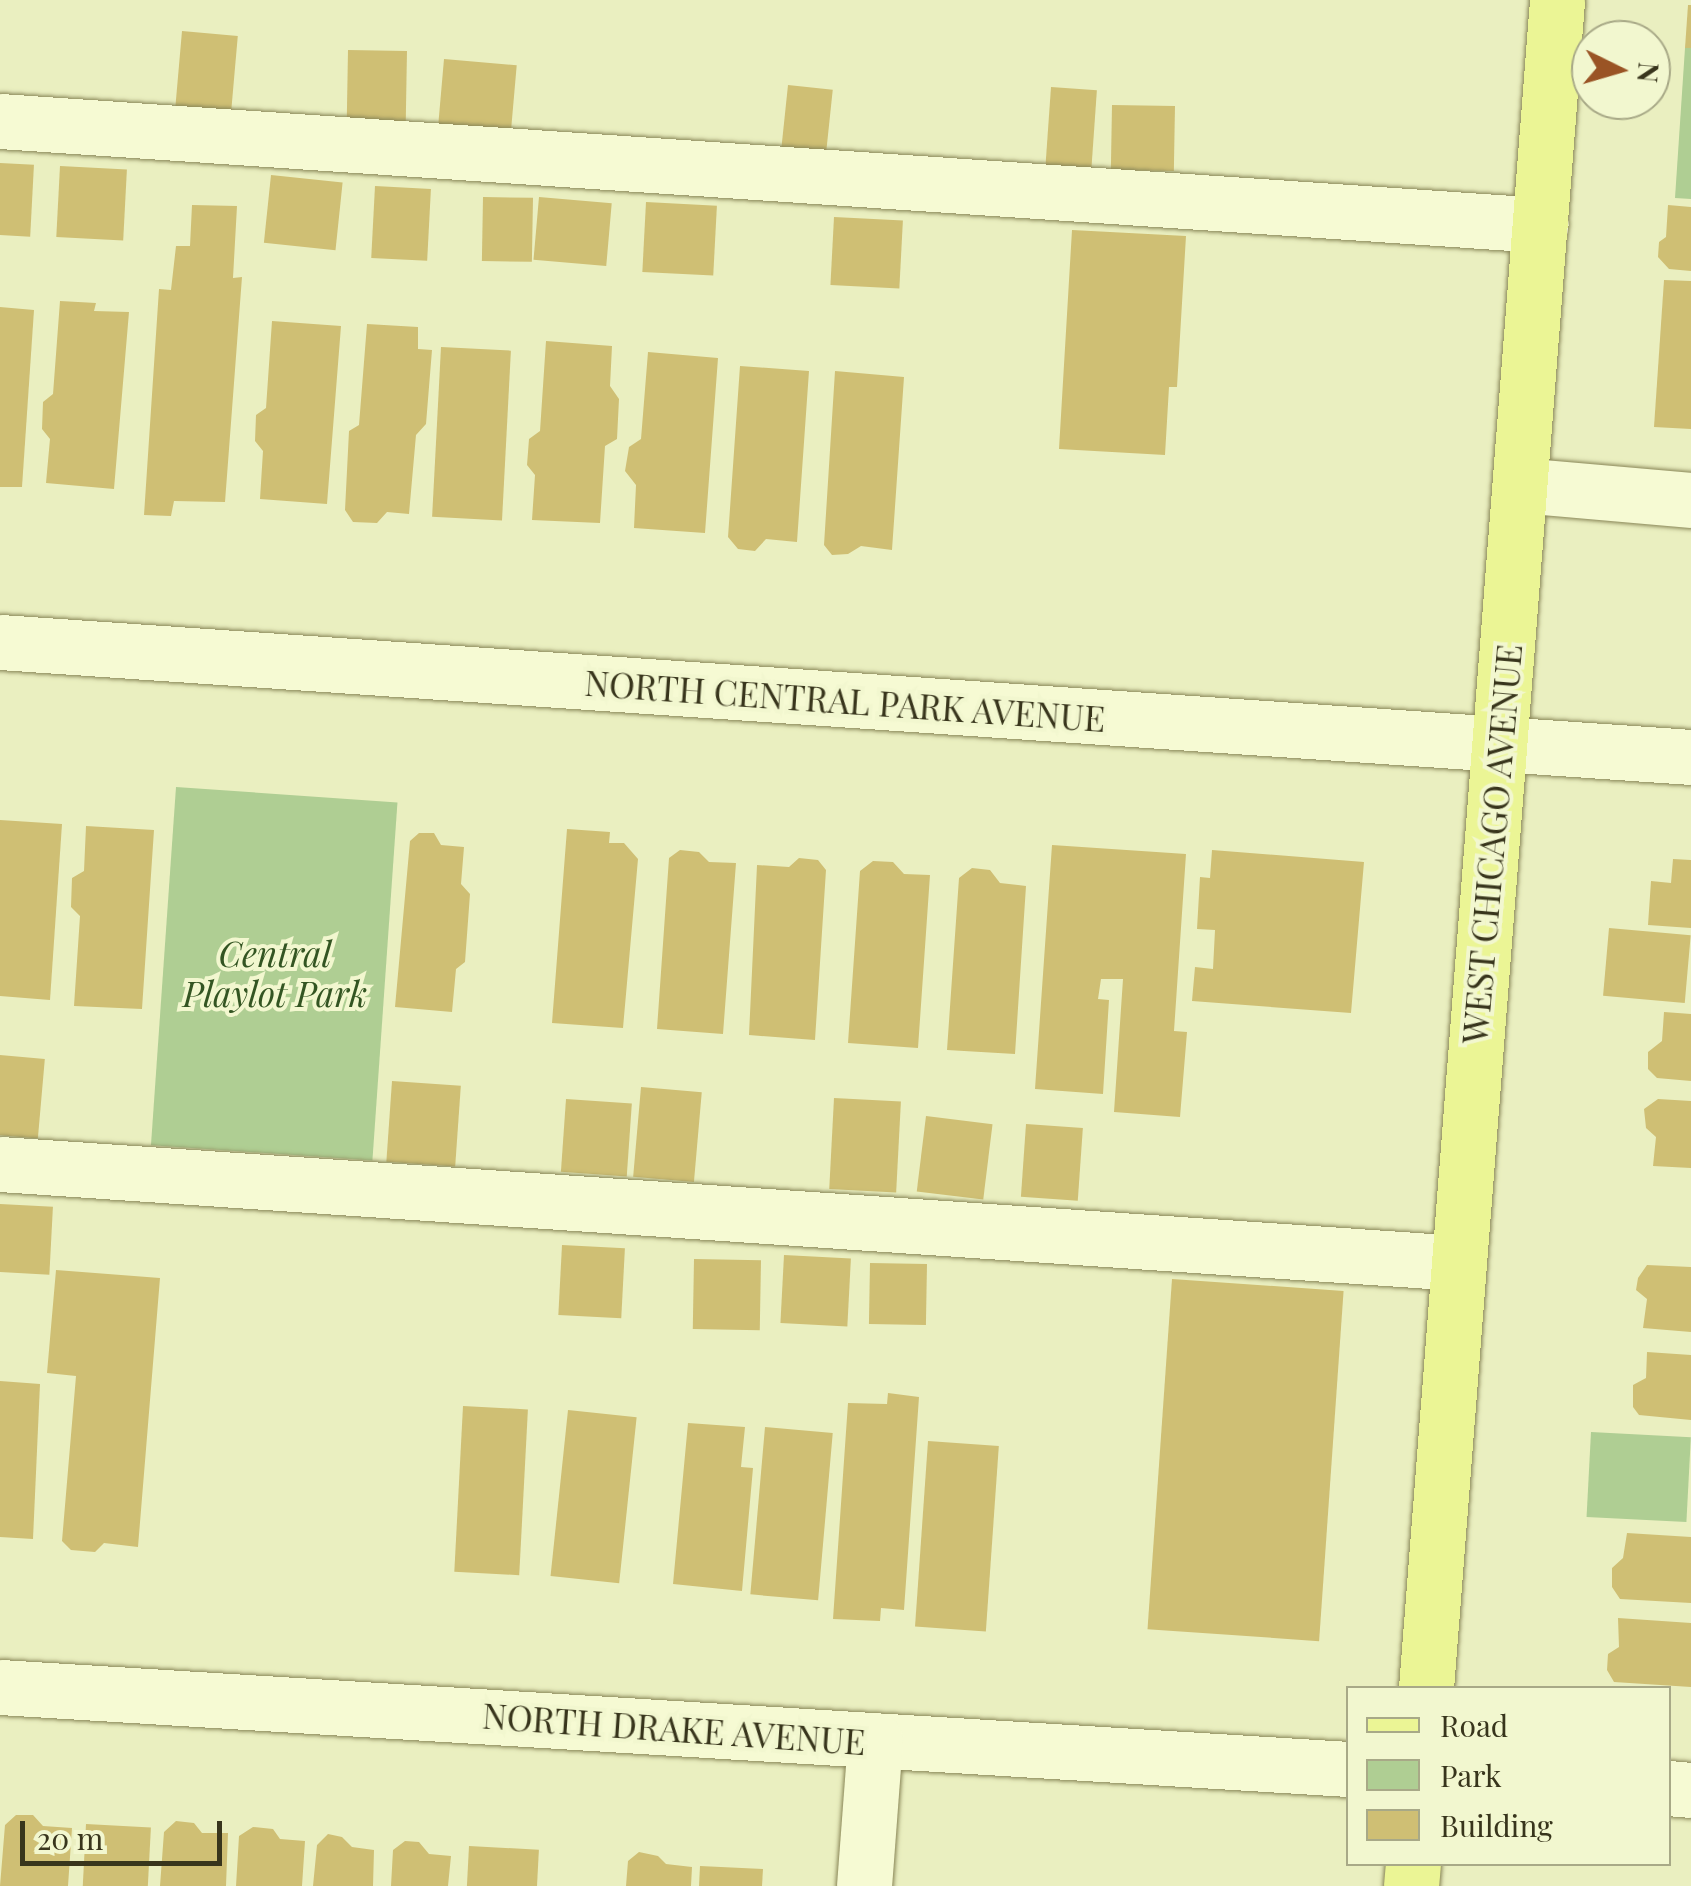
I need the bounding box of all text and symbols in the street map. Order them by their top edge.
north arrow [1571,20,1671,120]
text: N [1630,61,1669,84]
street label: WEST CHICAGO AVENUE [1453,641,1529,1047]
street label: NORTH CENTRAL PARK AVENUE [583,661,1107,739]
park label: Central Playlot Park [183,932,367,1014]
legend [1346,1686,1671,1866]
street label: NORTH DRAKE AVENUE [480,1694,868,1762]
text: Road [1440,1705,1508,1745]
text: Park [1440,1755,1502,1795]
scale bar [25,1801,228,1863]
text: Building [1440,1805,1553,1845]
text: 20 m [37,1818,103,1858]

